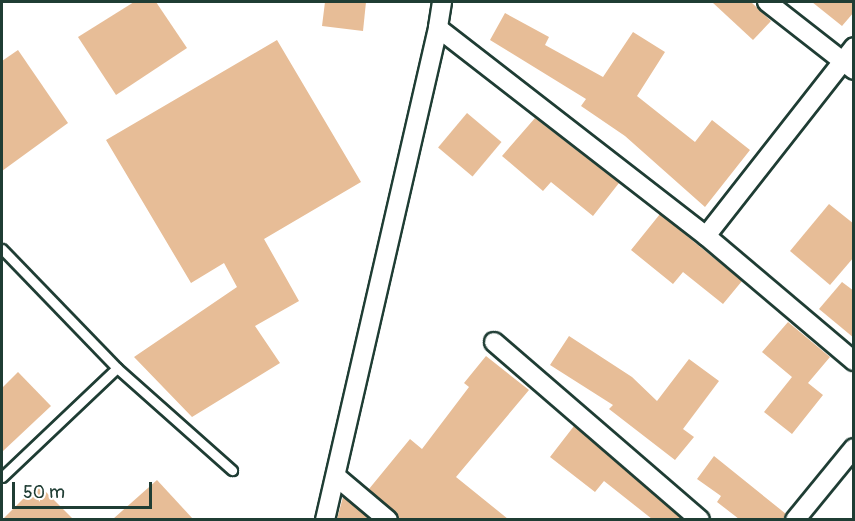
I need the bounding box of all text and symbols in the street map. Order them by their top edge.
scale bar [15,470,154,508]
text: 50 m [23,481,65,504]

